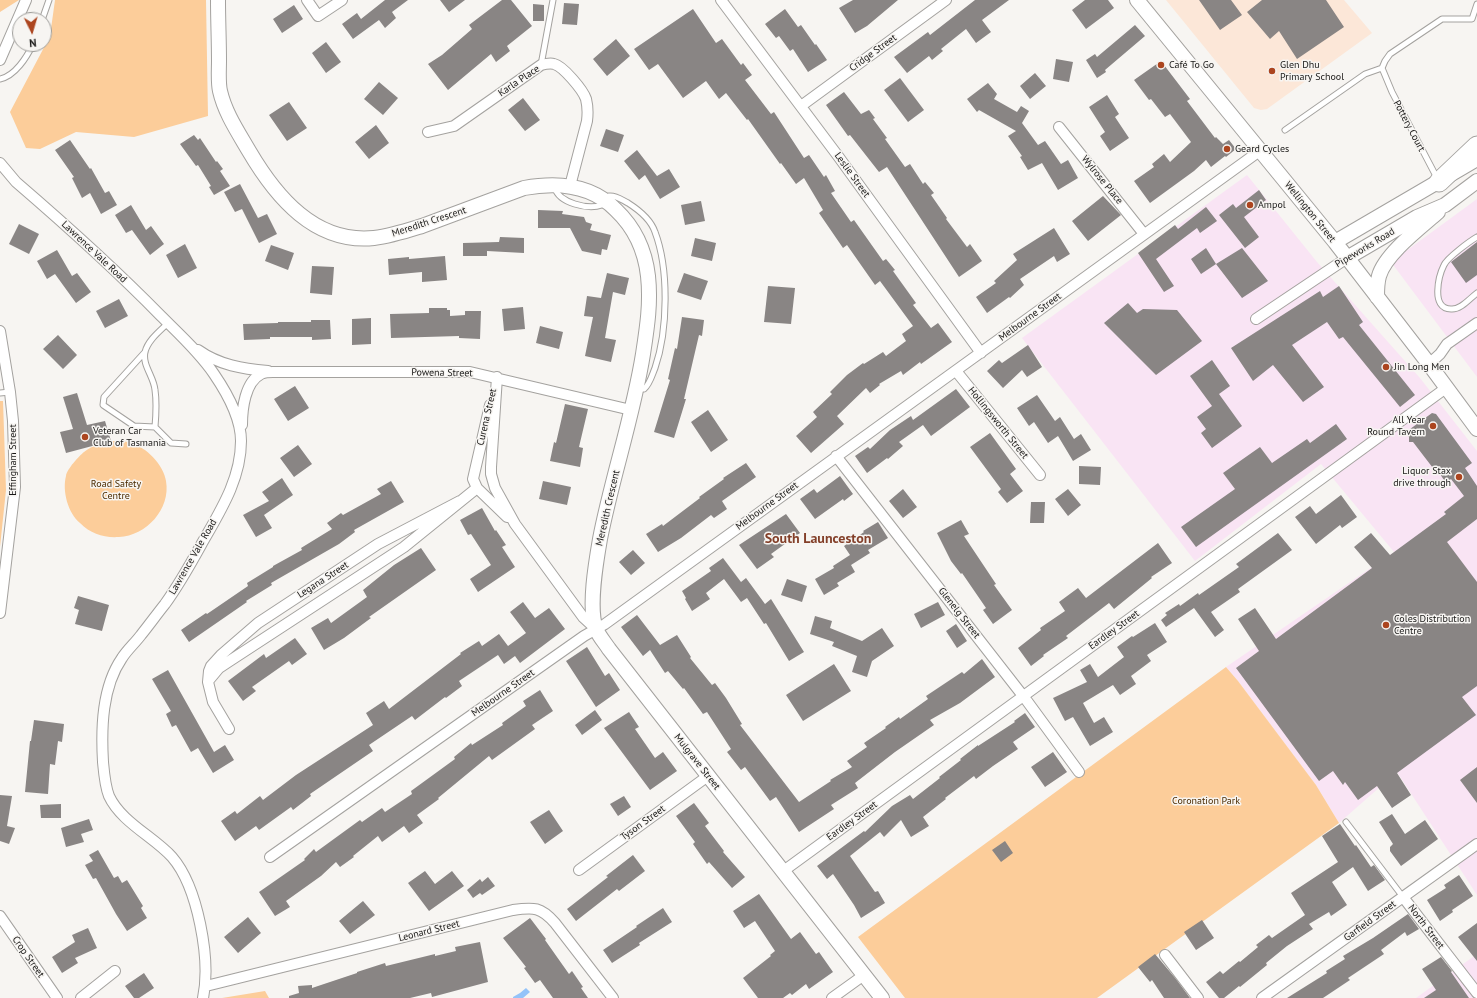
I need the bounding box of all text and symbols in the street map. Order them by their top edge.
north arrow [12,12,52,52]
street label: Cridge Street [847,32,899,74]
text: N [29,36,37,50]
place label: Café To Go [1169,59,1214,71]
place label: Glen Dhu Primary School [1280,59,1344,82]
marker: Café To Go [1156,60,1166,70]
street label: Karla Place [496,63,542,99]
marker: Glen Dhu Primary School [1267,66,1277,76]
street label: Pottery Court [1390,98,1428,154]
place label: Geard Cycles [1235,143,1289,155]
marker: Geard Cycles [1222,144,1232,154]
street label: Leslie Street [832,150,872,200]
street label: Wylrose Place [1079,153,1125,207]
street label: Wellington Street [1282,179,1338,245]
place label: Ampol [1258,199,1286,211]
marker: Ampol [1245,200,1255,210]
street label: Meredith Crescent [390,204,468,240]
street label: Lawrence Vale Road [59,219,129,285]
street label: Pipeworks Road [1333,225,1397,271]
street label: Melbourne Street [996,290,1064,344]
place label: Jin Long Men [1394,361,1450,373]
marker: Jin Long Men [1381,362,1391,372]
street label: Powena Street [411,366,473,380]
street label: Hollingsworth Street [965,385,1031,461]
street label: Curena Street [475,387,499,447]
place label: All Year Round Tavern [1367,414,1425,438]
marker: All Year Round Tavern [1428,421,1438,431]
street label: Effingham Street [7,424,19,496]
place label: Veteran Car Club of Tasmania [93,425,166,448]
marker: Veteran Car Club of Tasmania [80,432,90,442]
place label: Liquor Stax drive through [1393,465,1451,488]
street label: Meredith Crescent [593,469,623,547]
marker: Liquor Stax drive through [1454,472,1464,482]
park label: Road Safety Centre [91,478,141,502]
street label: Melbourne Street [733,479,801,533]
street label: Lawrence Vale Road [166,517,220,597]
district label: South Launceston [765,531,871,547]
street label: Legana Street [295,559,351,601]
street label: Glenelg Street [935,585,983,641]
street label: Eardley Street [1086,608,1142,652]
place label: Coles Distribution Centre [1394,613,1470,636]
marker: Coles Distribution Centre [1381,620,1391,630]
street label: Melbourne Street [469,667,537,719]
street label: Mulgrave Street [671,732,723,792]
park label: Coronation Park [1172,795,1240,807]
street label: Eardley Street [824,799,880,843]
street label: Tyson Street [618,803,668,843]
street label: Garfield Street [1342,898,1398,944]
street label: North Street [1405,902,1447,952]
street label: Leonard Street [397,918,461,944]
street label: Crop Street [9,934,47,980]

